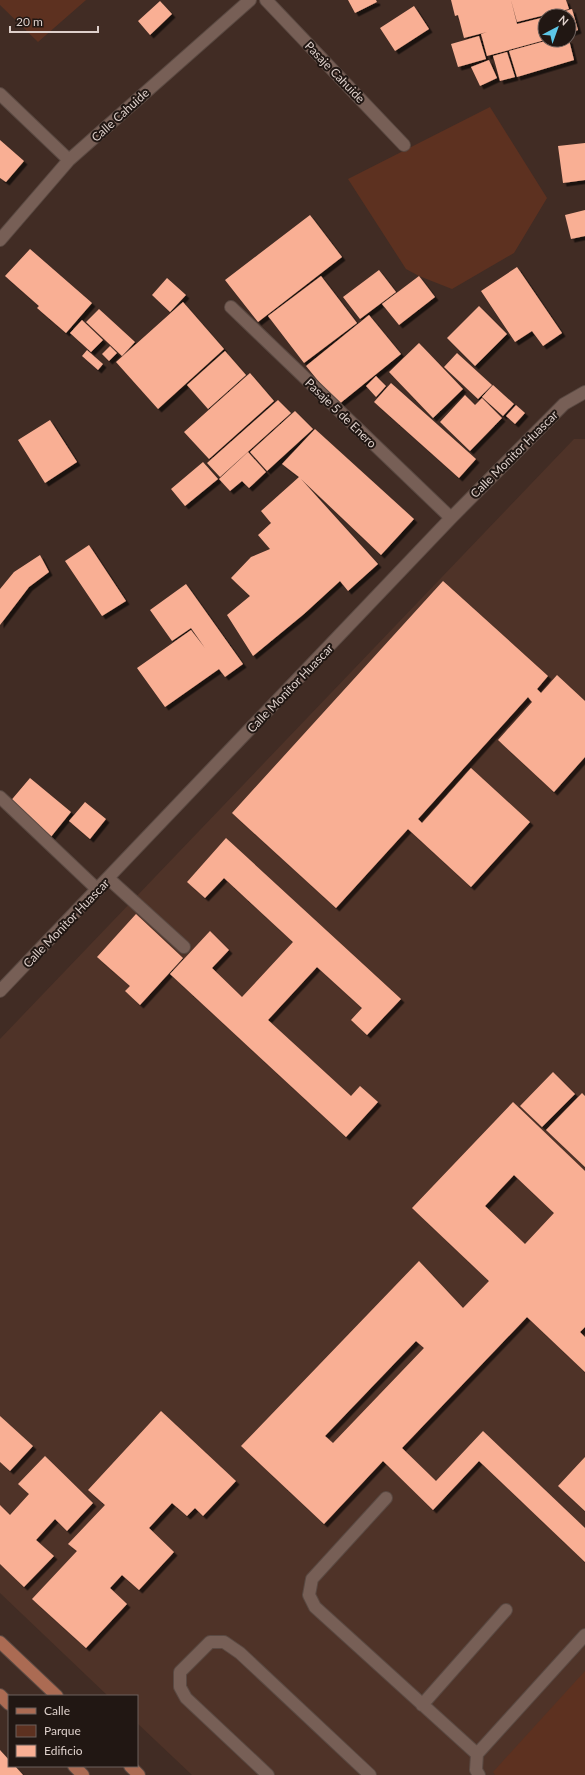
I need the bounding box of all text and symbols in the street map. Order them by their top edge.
scale bar [10,8,98,34]
north arrow [537,8,577,48]
text: N [556,12,571,28]
text: 20 m [16,14,43,29]
street label: Pasaje Cahuide [302,38,368,106]
street label: Calle Cahuide [88,85,152,145]
street label: Pasaje 5 de Enero [302,375,380,451]
street label: Calle Monitor Huascar [467,407,561,501]
street label: Calle Monitor Huascar [244,640,337,736]
street label: Calle Monitor Huascar [20,875,113,971]
legend [8,1695,138,1767]
text: Calle [44,1703,70,1718]
text: Parque [44,1723,81,1738]
text: Edificio [44,1743,83,1758]

